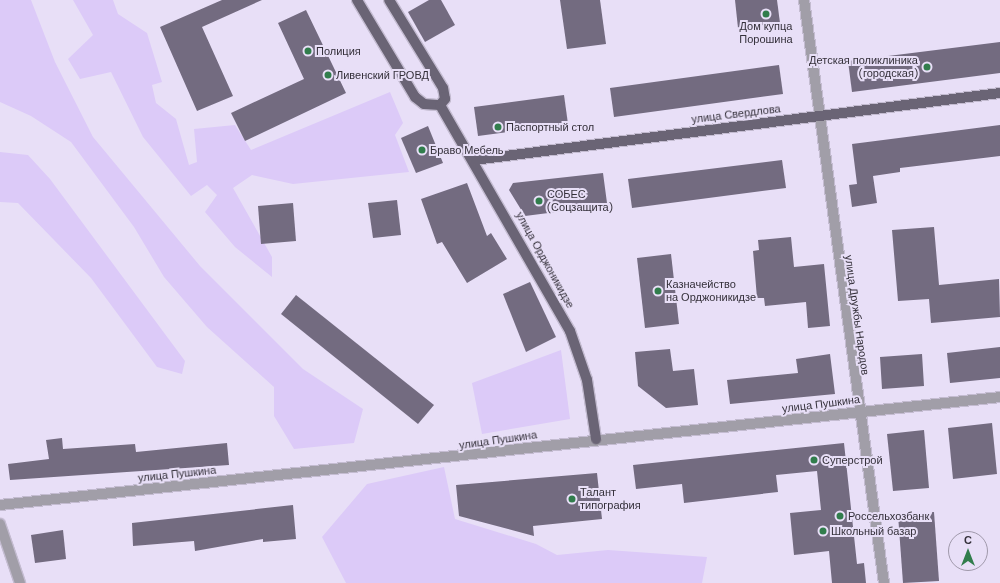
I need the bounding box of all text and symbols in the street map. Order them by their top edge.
marker: Дом купца Порошина [761,9,771,19]
place label: Дом купца Порошина [739,20,793,46]
place label: Полиция [316,44,361,58]
marker: Полиция [303,46,313,56]
place label: Детская поликлиника (городская) [809,54,918,80]
marker: Детская поликлиника (городская) [921,61,933,73]
place label: Ливенский ГРОВД [336,68,429,82]
marker: Ливенский ГРОВД [323,70,333,80]
street label: улица Свердлова [691,102,781,126]
place label: Паспортный стол [506,120,594,134]
marker: Паспортный стол [493,122,503,132]
place label: Браво Мебель [430,143,504,157]
marker: Браво Мебель [417,145,427,155]
place label: СОБЕС (Соцзащита) [547,188,613,214]
marker: СОБЕС (Соцзащита) [534,196,544,206]
street label: улица Орджоникидзе [513,210,577,310]
street label: улица Дружбы Народов [842,254,872,376]
place label: Казначейство на Орджоникидзе [666,278,756,304]
marker: Казначейство на Орджоникидзе [653,286,663,296]
street label: улица Пушкина [781,393,861,415]
street label: улица Пушкина [458,428,538,452]
place label: Суперстрой [822,453,883,467]
marker: Суперстрой [809,455,819,465]
street label: улица Пушкина [137,463,217,485]
place label: Талант типография [580,486,641,512]
marker: Талант типография [567,494,577,504]
place label: Россельхозбанк [848,509,929,523]
marker: Россельхозбанк [835,511,845,521]
place label: Школьный базар [831,524,916,538]
marker: Школьный базар [818,526,828,536]
north arrow [948,531,988,571]
text: С [964,533,972,547]

